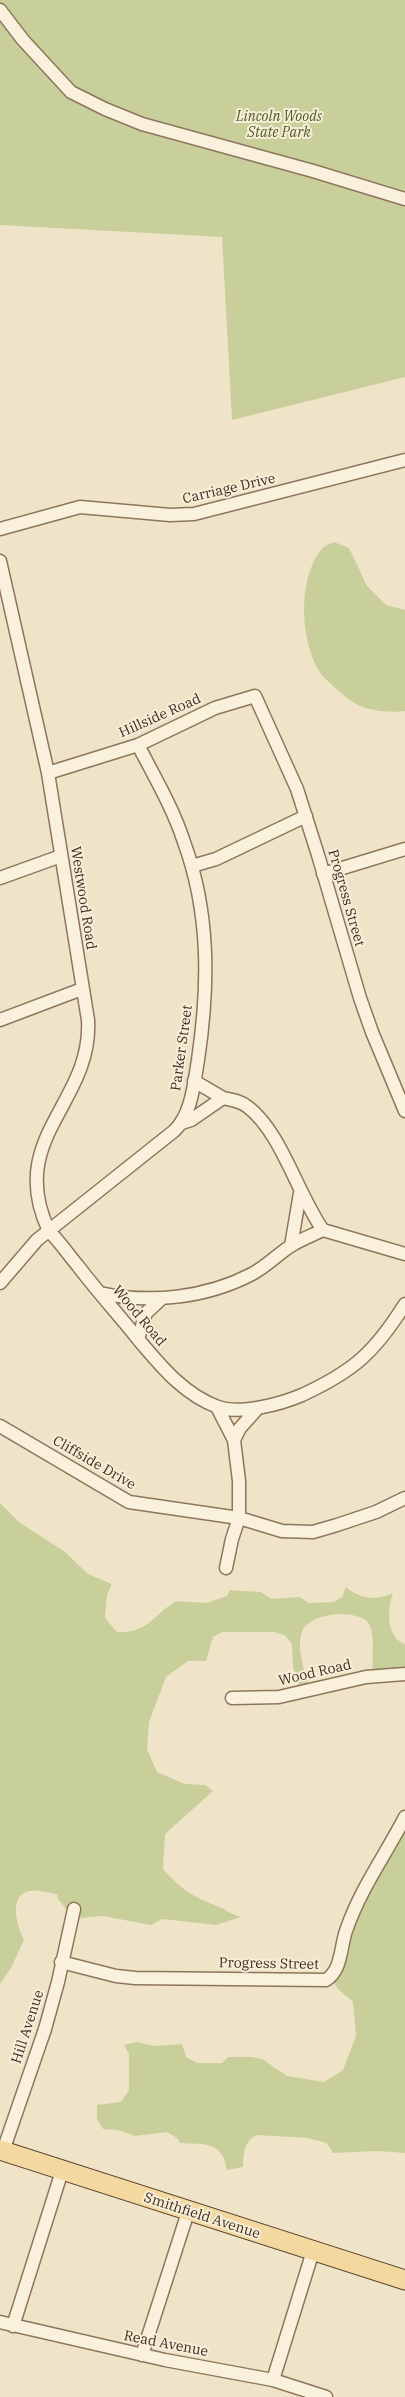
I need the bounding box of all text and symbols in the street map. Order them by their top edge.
park label: Lincoln Woods State Park [236,109,322,142]
street label: Carriage Drive [181,470,277,508]
street label: Hillside Road [117,690,203,742]
street label: Westwood Road [67,845,99,951]
street label: Progress Street [324,848,368,948]
street label: Parker Street [168,1004,196,1092]
street label: Wood Road [109,1282,169,1350]
street label: Cliffside Drive [49,1432,139,1494]
street label: Wood Road [277,1656,353,1690]
street label: Progress Street [219,1955,319,1973]
street label: Hill Avenue [8,1988,48,2066]
street label: Smithfield Avenue [142,2189,262,2243]
street label: Read Avenue [122,2328,210,2360]

